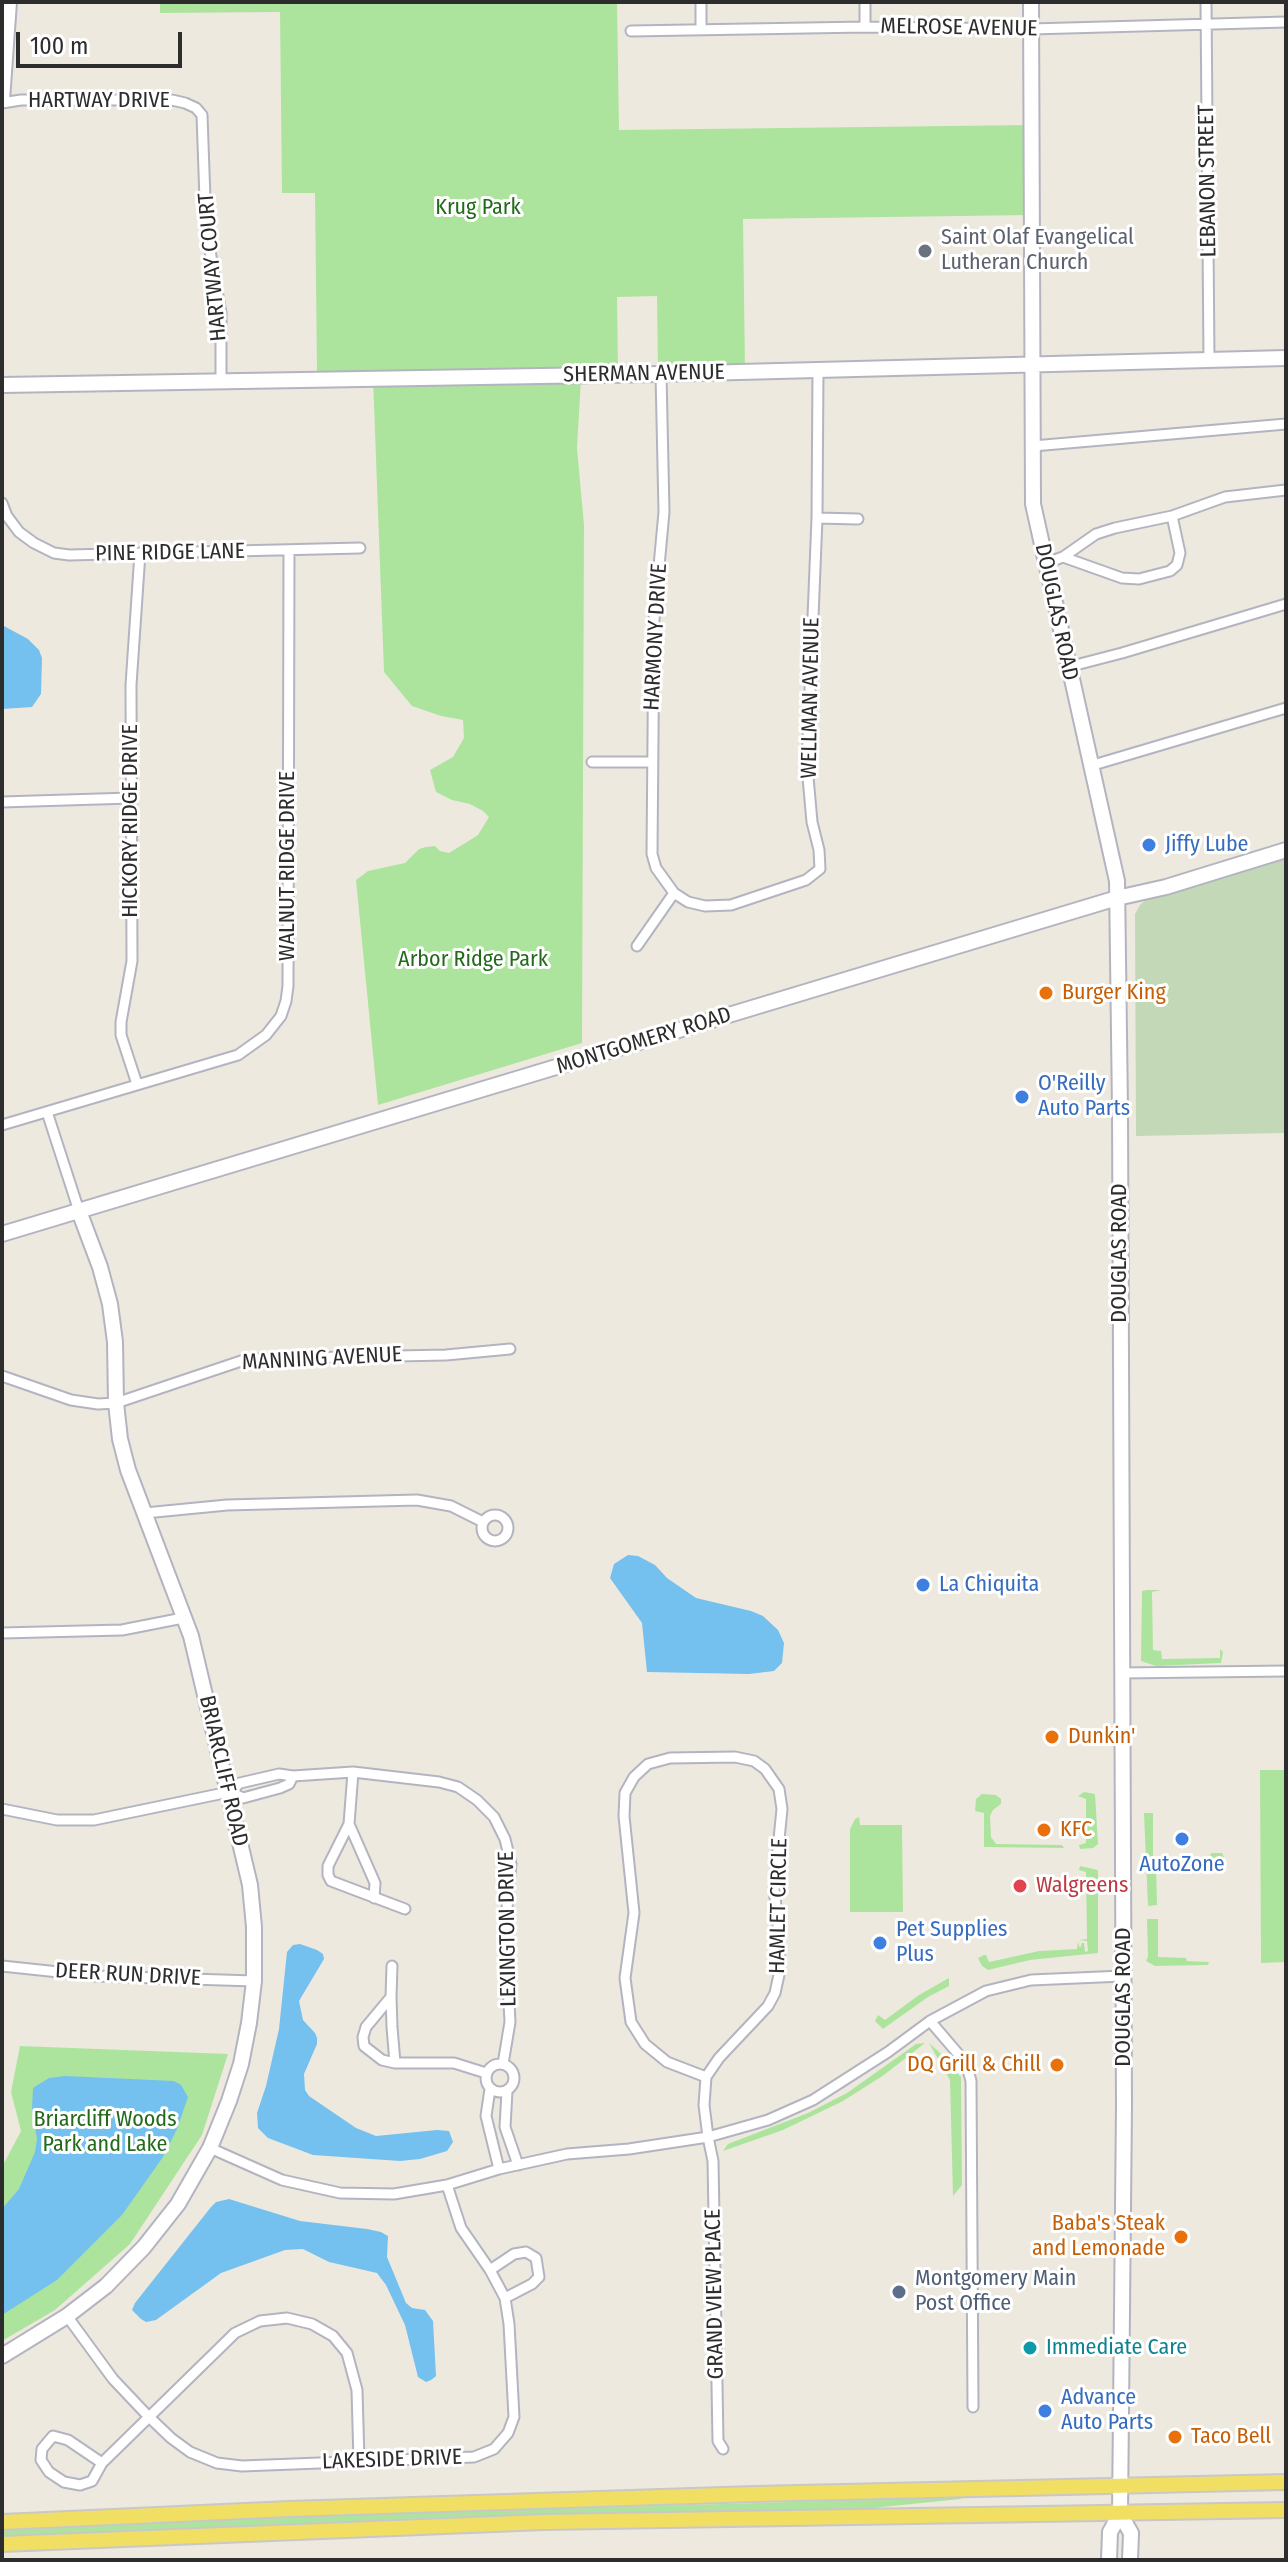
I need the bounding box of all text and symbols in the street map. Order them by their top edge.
street label: MELROSE AVENUE [880,13,1038,43]
scale bar [20,16,186,66]
text: 100 m [30,32,88,60]
street label: HARTWAY DRIVE [28,88,170,114]
street label: LEBANON STREET [1193,104,1223,258]
street label: HARTWAY COURT [193,192,233,342]
park label: Krug Park [435,195,521,221]
place label: Saint Olaf Evangelical Lutheran Church [941,225,1134,276]
marker: Saint Olaf Evangelical Lutheran Church [916,242,934,260]
street label: SHERMAN AVENUE [563,359,725,389]
street label: PINE RIDGE LANE [95,538,245,568]
street label: DOUGLAS ROAD [1029,541,1083,683]
street label: HARMONY DRIVE [639,563,673,711]
street label: WELLMAN AVENUE [796,617,826,779]
street label: HICKORY RIDGE DRIVE [118,724,144,918]
street label: WALNUT RIDGE DRIVE [275,771,301,961]
place label: Jiffy Lube [1165,832,1248,858]
marker: Jiffy Lube [1140,836,1158,854]
park label: Arbor Ridge Park [398,947,548,973]
place label: Burger King [1062,980,1166,1006]
marker: Burger King [1037,984,1055,1002]
street label: MONTGOMERY ROAD [553,1002,735,1080]
place label: O'Reilly Auto Parts [1038,1071,1130,1122]
marker: O'Reilly Auto Parts [1013,1088,1031,1106]
street label: DOUGLAS ROAD [1107,1183,1133,1323]
street label: MANNING AVENUE [241,1342,403,1376]
place label: La Chiquita [939,1572,1039,1598]
marker: La Chiquita [914,1576,932,1594]
street label: BRIARCLIFF ROAD [193,1693,253,1849]
place label: Dunkin' [1068,1724,1135,1750]
marker: Dunkin' [1043,1728,1061,1746]
place label: KFC [1060,1817,1092,1843]
marker: KFC [1035,1821,1053,1839]
marker: AutoZone [1173,1830,1191,1848]
street label: HAMLET CIRCLE [765,1838,793,1974]
street label: LEXINGTON DRIVE [493,1851,523,2007]
place label: AutoZone [1139,1852,1225,1878]
place label: Walgreens [1036,1873,1128,1899]
marker: Walgreens [1011,1877,1029,1895]
place label: Pet Supplies Plus [896,1917,1008,1968]
street label: DOUGLAS ROAD [1111,1927,1137,2067]
marker: Pet Supplies Plus [871,1934,889,1952]
street label: DEER RUN DRIVE [54,1958,202,1992]
place label: DQ Grill & Chill [907,2052,1041,2078]
marker: DQ Grill & Chill [1048,2056,1066,2074]
park label: Briarcliff Woods Park and Lake [33,2107,177,2158]
street label: GRAND VIEW PLACE [700,2209,730,2379]
place label: Baba's Steak and Lemonade [1032,2211,1165,2262]
marker: Baba's Steak and Lemonade [1172,2228,1190,2246]
place label: Montgomery Main Post Office [915,2266,1076,2318]
marker: Montgomery Main Post Office [890,2283,908,2301]
place label: Immediate Care [1046,2335,1187,2361]
marker: Immediate Care [1021,2339,1039,2357]
place label: Advance Auto Parts [1061,2385,1153,2436]
marker: Advance Auto Parts [1036,2402,1054,2420]
place label: Taco Bell [1191,2424,1271,2450]
marker: Taco Bell [1166,2428,1184,2446]
street label: LAKESIDE DRIVE [322,2444,462,2476]

